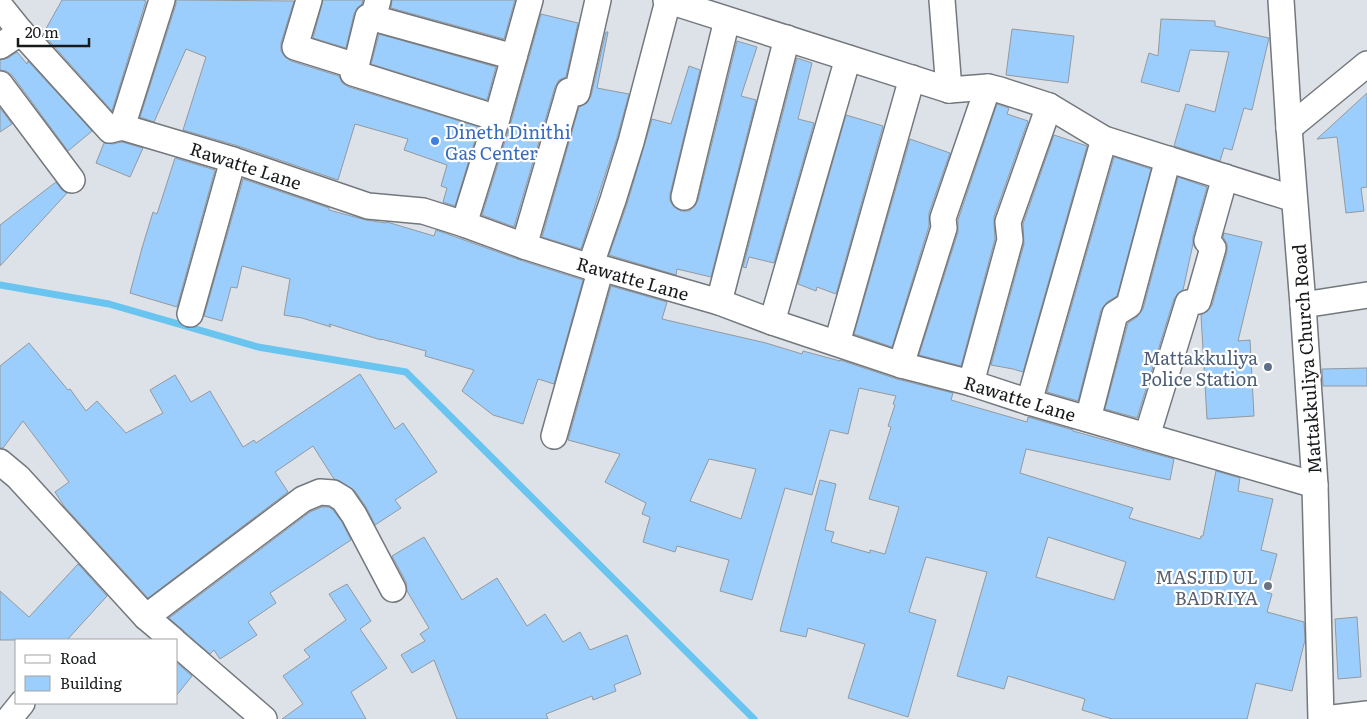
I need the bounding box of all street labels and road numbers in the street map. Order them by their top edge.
street label: Rawatte Lane [187,134,305,196]
street label: Mattakkuliya Church Road [1284,243,1328,475]
street label: Rawatte Lane [574,249,692,307]
street label: Rawatte Lane [961,368,1079,428]

